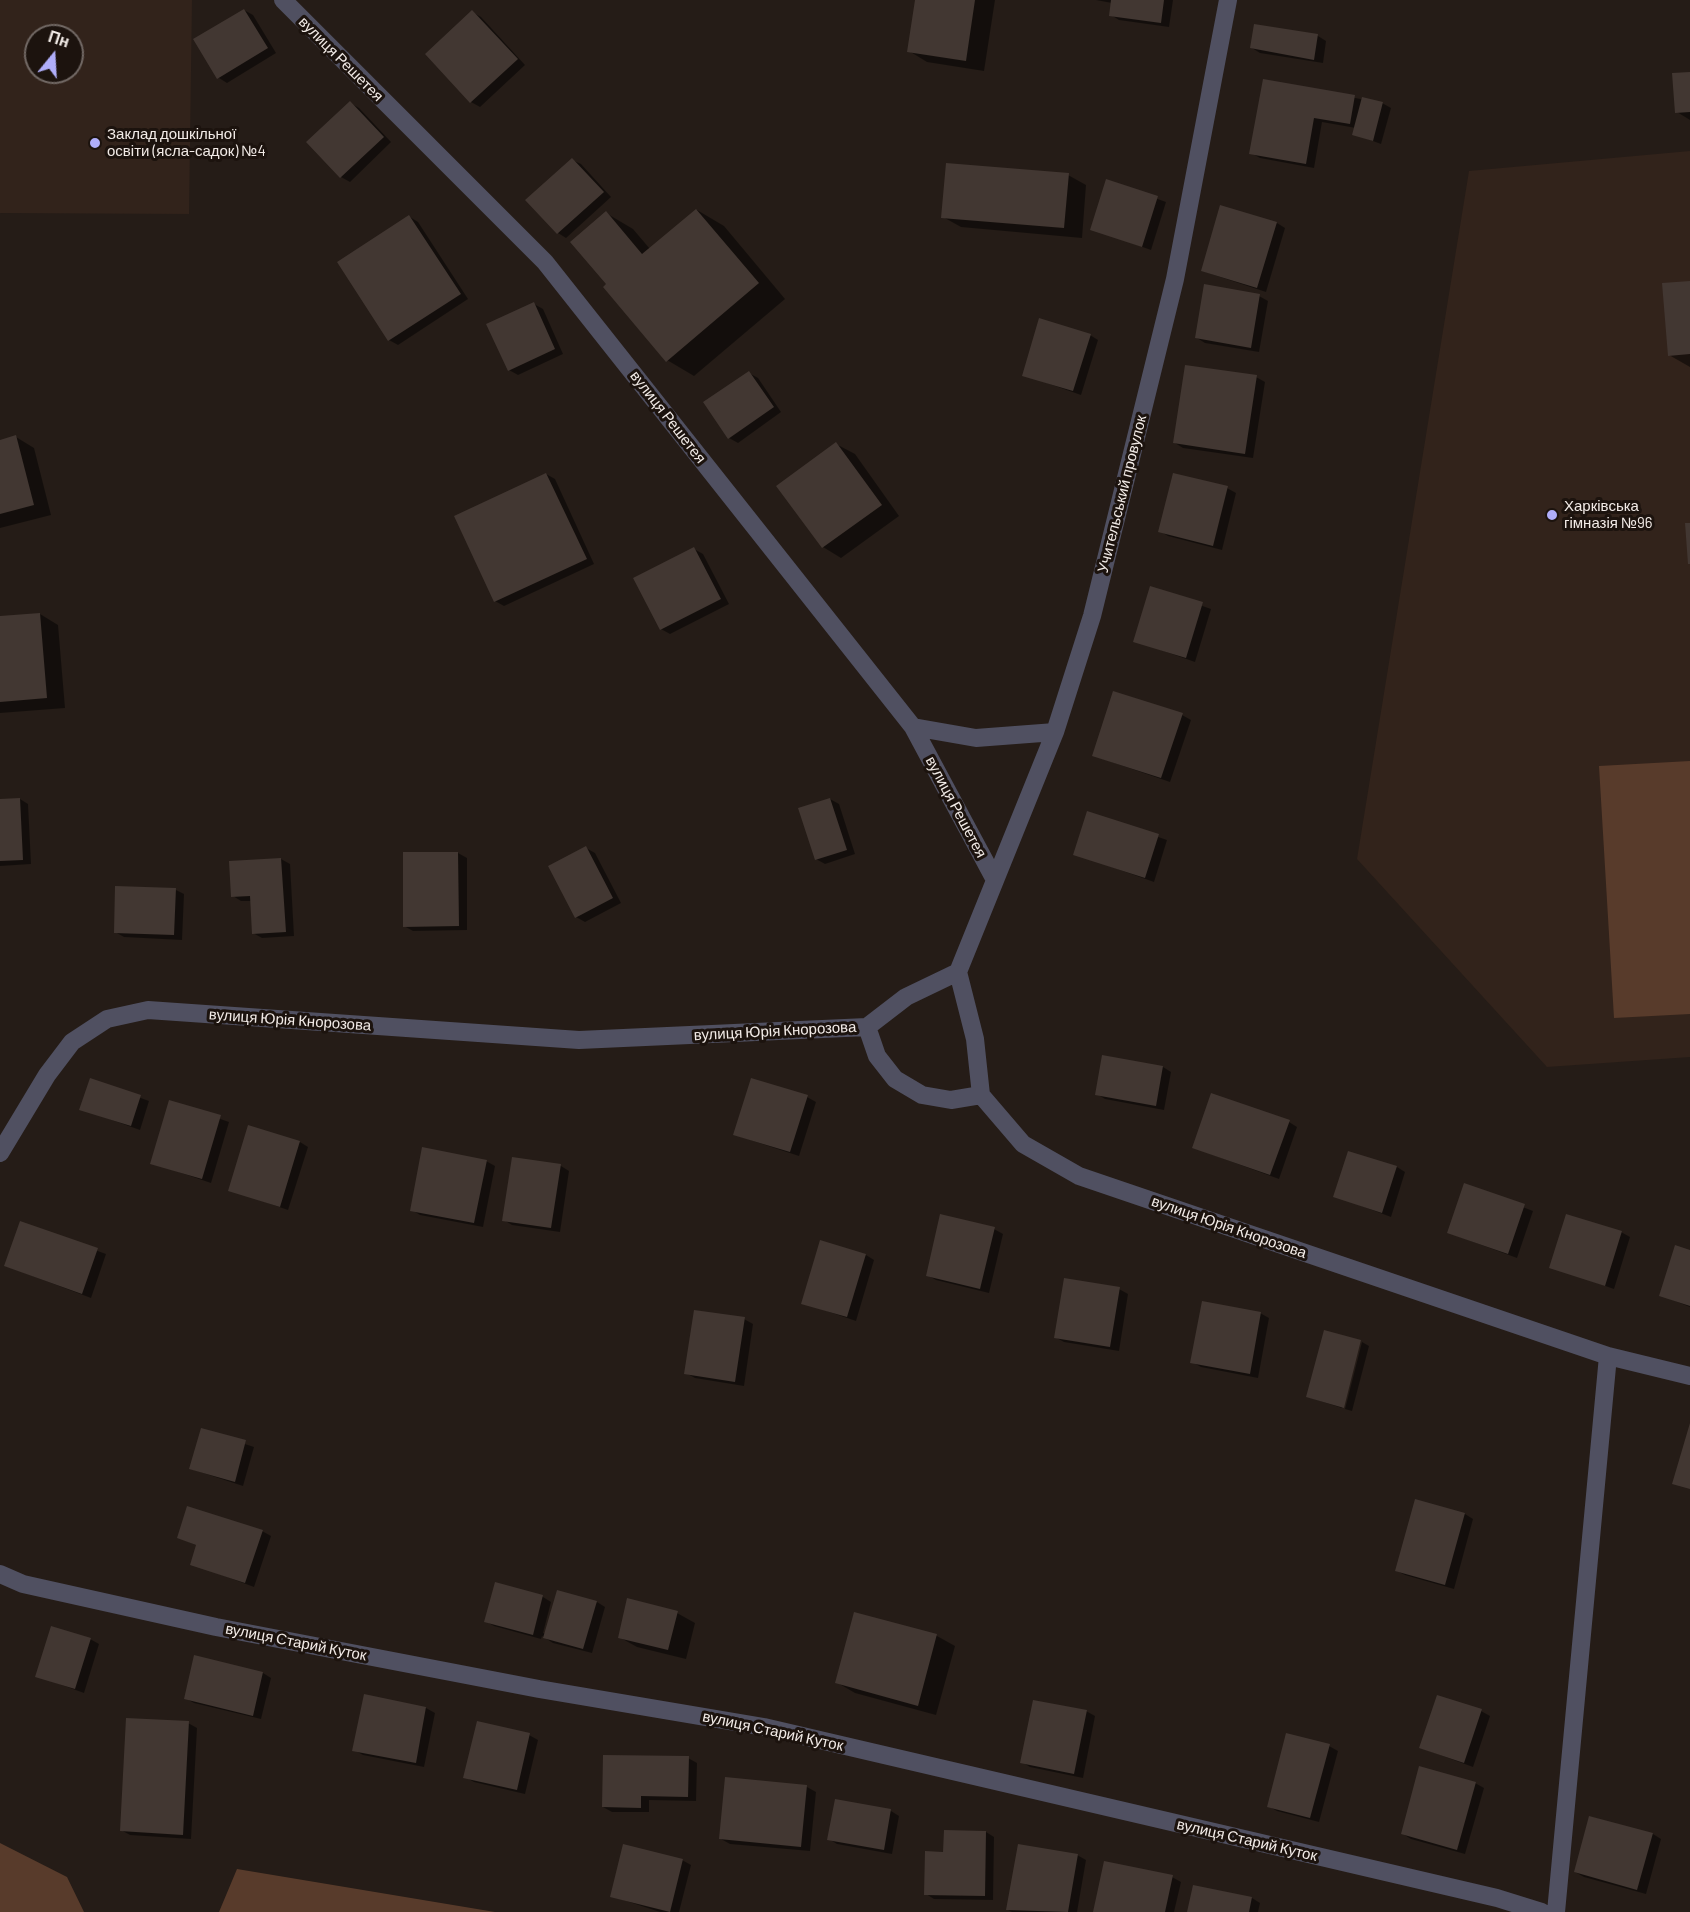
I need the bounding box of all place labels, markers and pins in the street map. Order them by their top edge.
place label: Заклад дошкільної освіти (ясла-садок) №4 [107,125,266,160]
marker: Заклад дошкільної освіти (ясла-садок) №4 [88,136,102,150]
place label: Харківська гімназія №96 [1564,497,1653,532]
marker: Харківська гімназія №96 [1545,508,1559,522]

